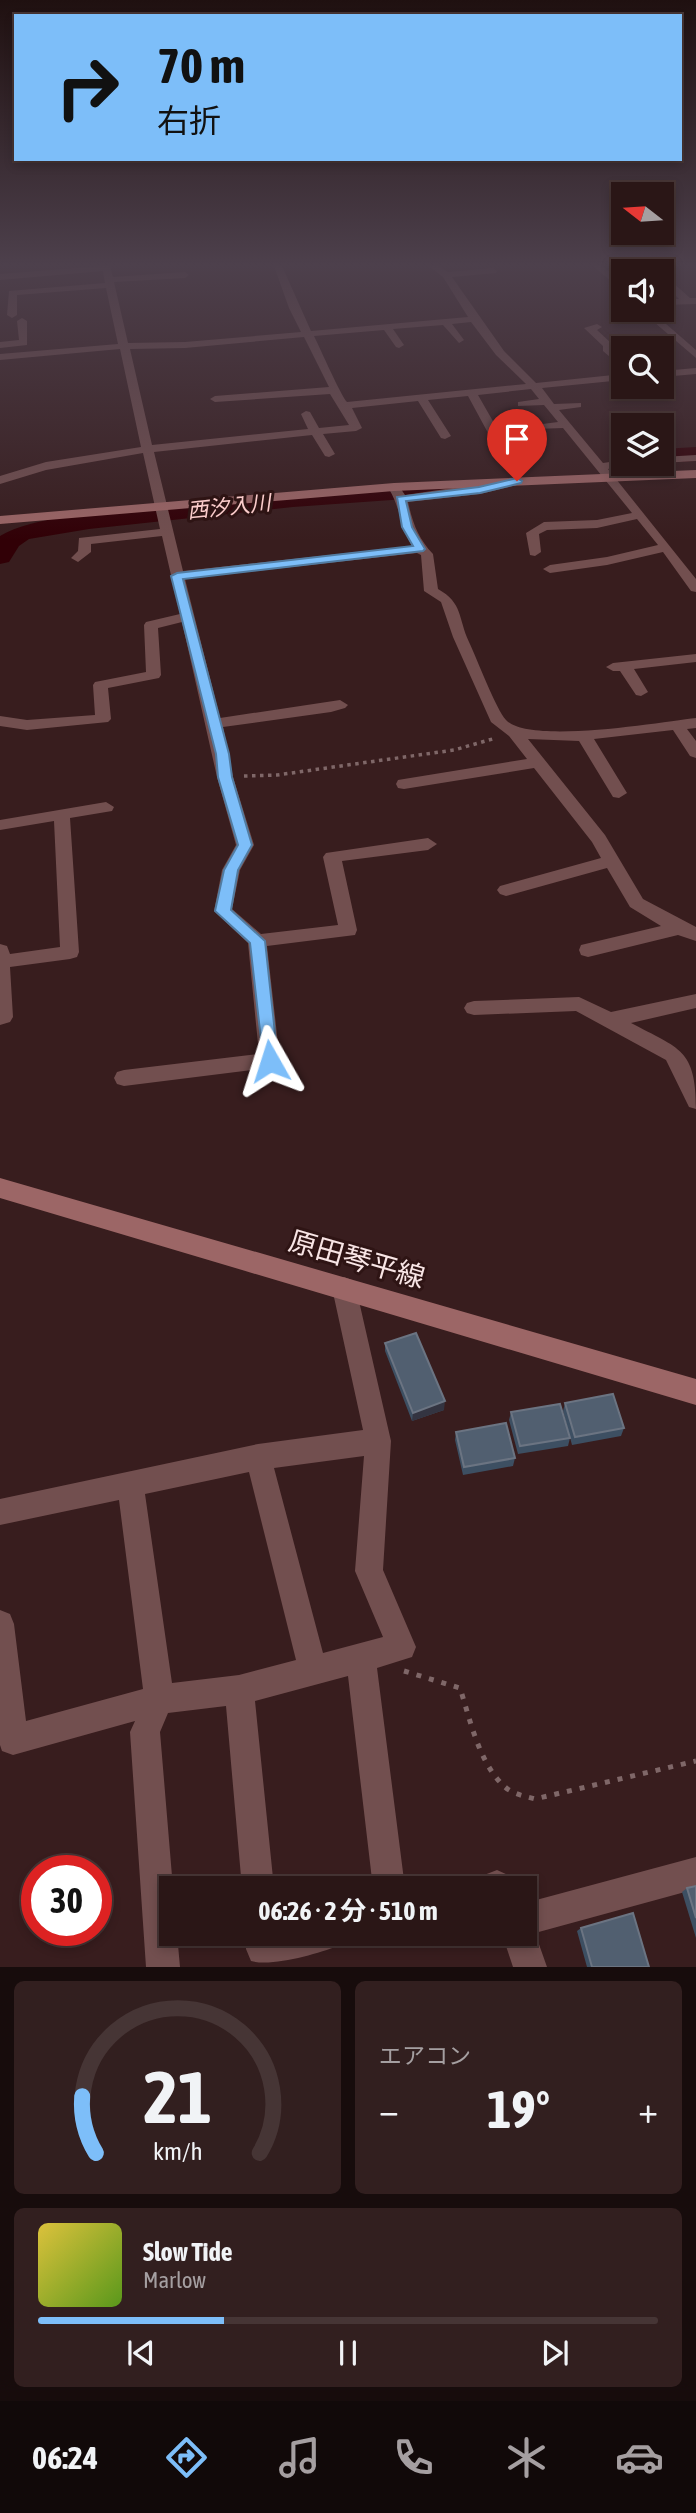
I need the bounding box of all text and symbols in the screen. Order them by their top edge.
text: 70 m [157,37,245,93]
icon: right [42,42,133,133]
text: 右折 [157,102,221,139]
north arrow [611,182,674,245]
map controls [611,182,674,476]
button: sound [611,259,674,322]
button: search [611,336,674,399]
pin [487,409,547,481]
button: layers [611,413,674,476]
icon: arrive [498,420,536,458]
water label: 西汐入川 [186,489,274,522]
position arrow [233,1024,307,1098]
street label: 原田琴平線 [285,1224,429,1294]
speed limit sign: 30 [21,1855,112,1946]
text: 06:26 · 2 分 · 510 m [258,1896,438,1926]
text: エアコン [379,2043,471,2069]
text: 21 [143,2056,212,2139]
text: 19° [487,2079,550,2139]
text: − [379,2088,399,2131]
text: + [638,2088,658,2131]
text: km/h [153,2137,202,2165]
text: Slow Tide [143,2237,233,2267]
text: Marlow [143,2267,206,2293]
icon: previous [122,2334,160,2372]
icon: pause [329,2334,367,2372]
icon: next [536,2334,574,2372]
icon: directions [162,2433,211,2482]
icon: music [275,2433,324,2482]
icon: phone [389,2433,438,2482]
icon: climate [502,2433,551,2482]
icon: car [615,2433,664,2482]
text: 06:24 [32,2439,98,2476]

